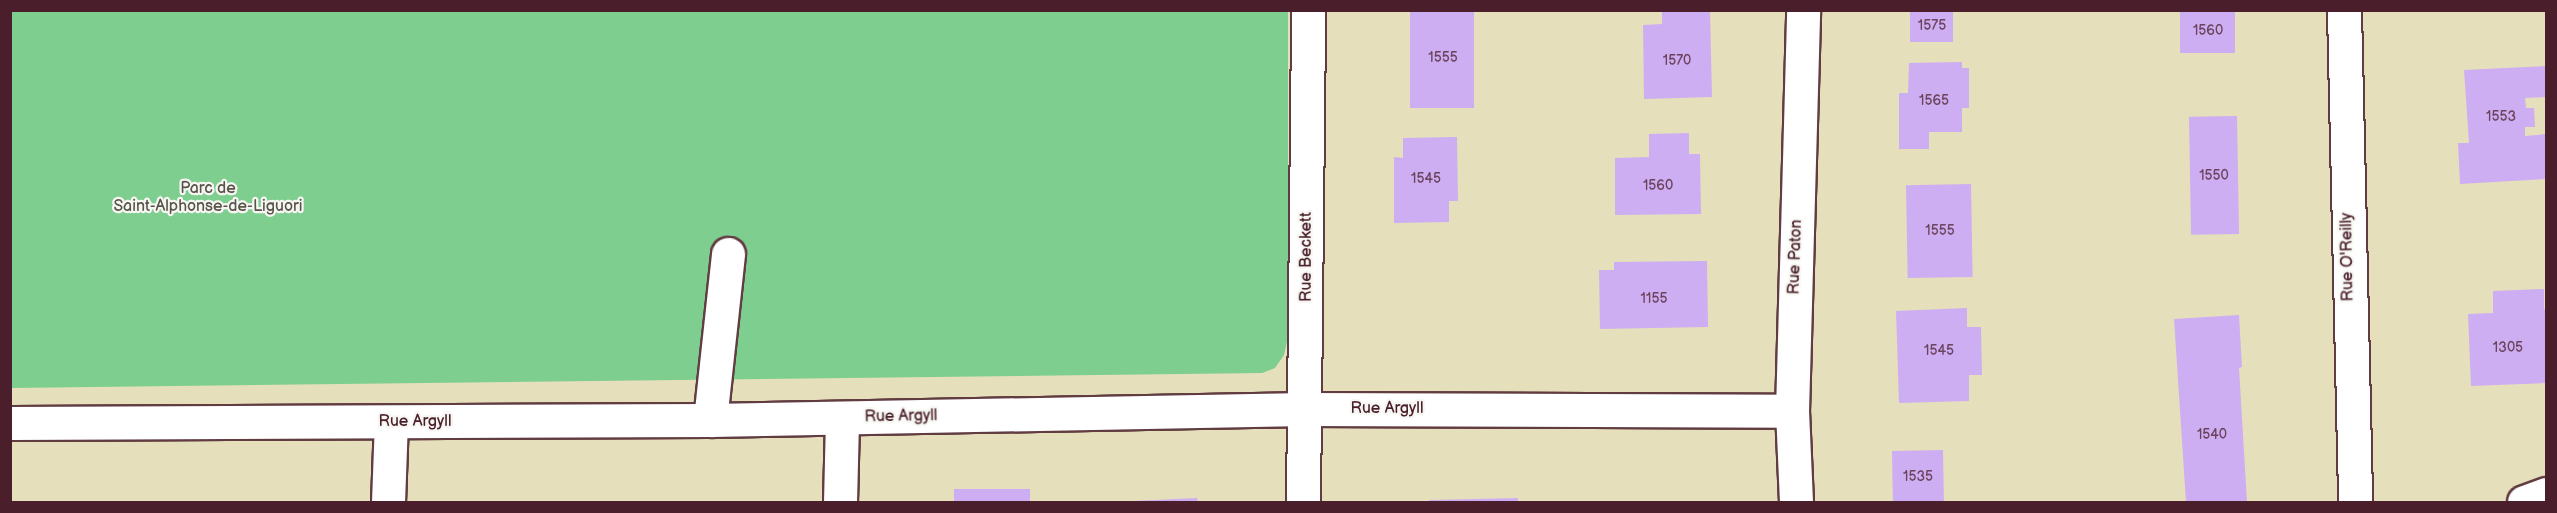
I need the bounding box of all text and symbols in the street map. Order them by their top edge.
house number: 1575 [1918,18,1946,34]
house number: 1560 [2193,23,2223,39]
house number: 1555 [1428,50,1458,66]
house number: 1570 [1663,53,1691,69]
house number: 1565 [1919,93,1949,109]
house number: 1553 [2486,109,2516,125]
house number: 1550 [2199,168,2229,184]
house number: 1545 [1411,171,1441,187]
house number: 1560 [1643,178,1673,194]
park label: Parc de Saint-Alphonse-de-Liguori [113,179,303,217]
street label: Rue Beckett [1297,212,1317,302]
street label: Rue O'Reilly [2338,212,2358,302]
street label: Rue Paton [1785,219,1807,295]
house number: 1555 [1925,223,1955,239]
house number: 1155 [1641,291,1667,307]
house number: 1305 [2493,340,2523,356]
house number: 1545 [1924,343,1954,359]
street label: Rue Argyll [1351,399,1423,419]
street label: Rue Argyll [864,407,938,427]
street label: Rue Argyll [379,412,451,432]
house number: 1540 [2197,427,2227,443]
house number: 1535 [1903,469,1933,485]

